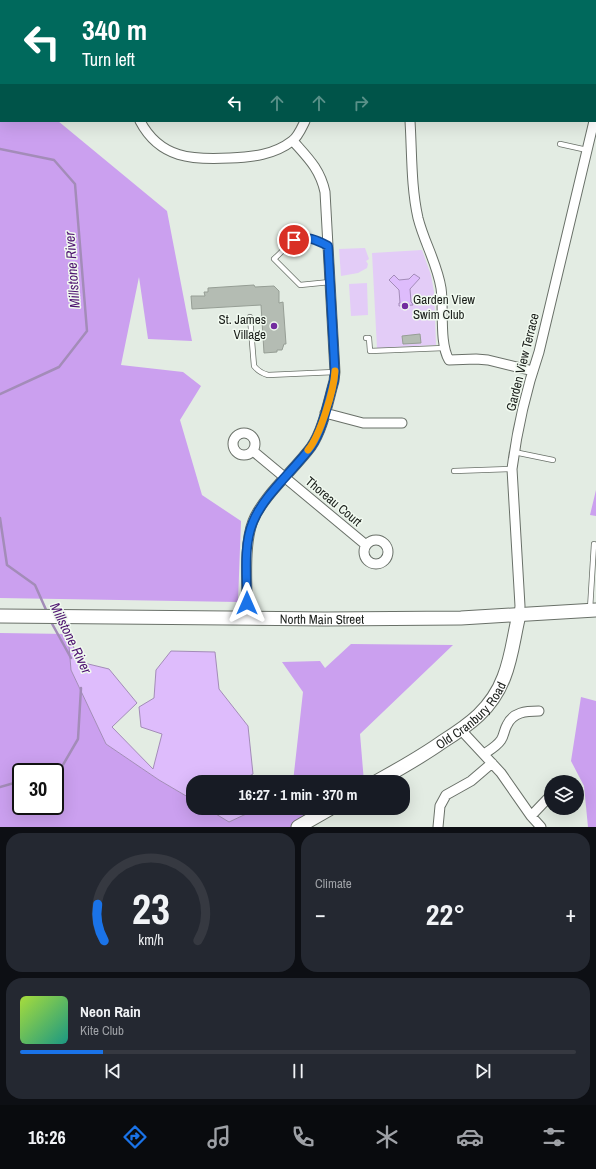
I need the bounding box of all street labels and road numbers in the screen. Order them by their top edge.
street label: Garden View Terrace [502,311,543,413]
street label: Thoreau Court [302,473,365,530]
street label: North Main Street [280,611,364,628]
street label: Old Cranbury Road [432,679,510,753]

